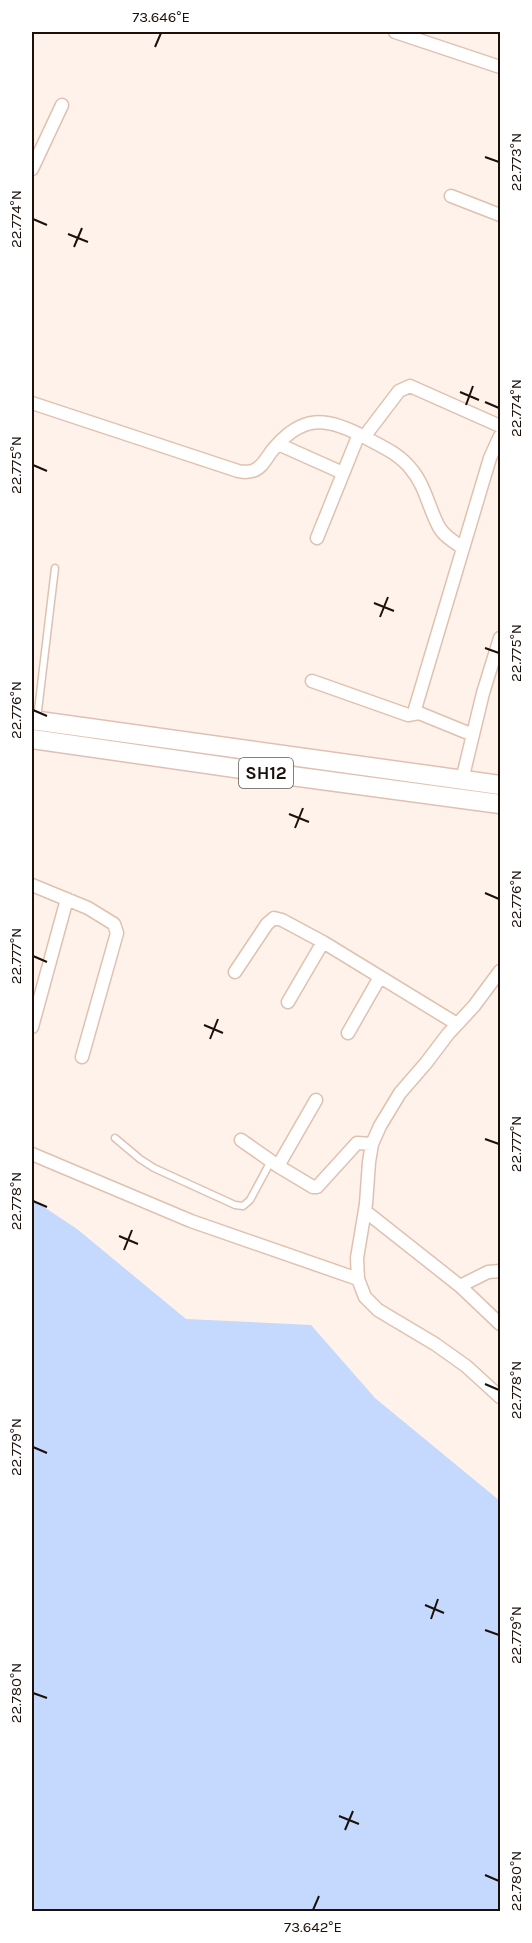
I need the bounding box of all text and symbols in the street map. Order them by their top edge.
text: 73.646°E [132,8,190,26]
text: 22.773°N [507,133,525,191]
text: 22.774°N [7,190,25,248]
text: 22.774°N [507,379,525,437]
text: 22.775°N [7,436,25,494]
text: 22.775°N [507,624,525,682]
text: 22.776°N [7,681,25,739]
road number: SH12 [239,758,293,788]
text: 22.776°N [507,870,525,928]
text: 22.777°N [7,928,25,984]
text: 22.777°N [507,1116,525,1172]
text: 22.778°N [7,1172,25,1230]
text: 22.778°N [507,1361,525,1419]
text: 22.779°N [7,1418,25,1476]
text: 22.779°N [507,1606,525,1664]
text: 22.780°N [7,1663,25,1723]
text: 22.780°N [507,1851,525,1911]
text: 73.642°E [284,1918,342,1936]

